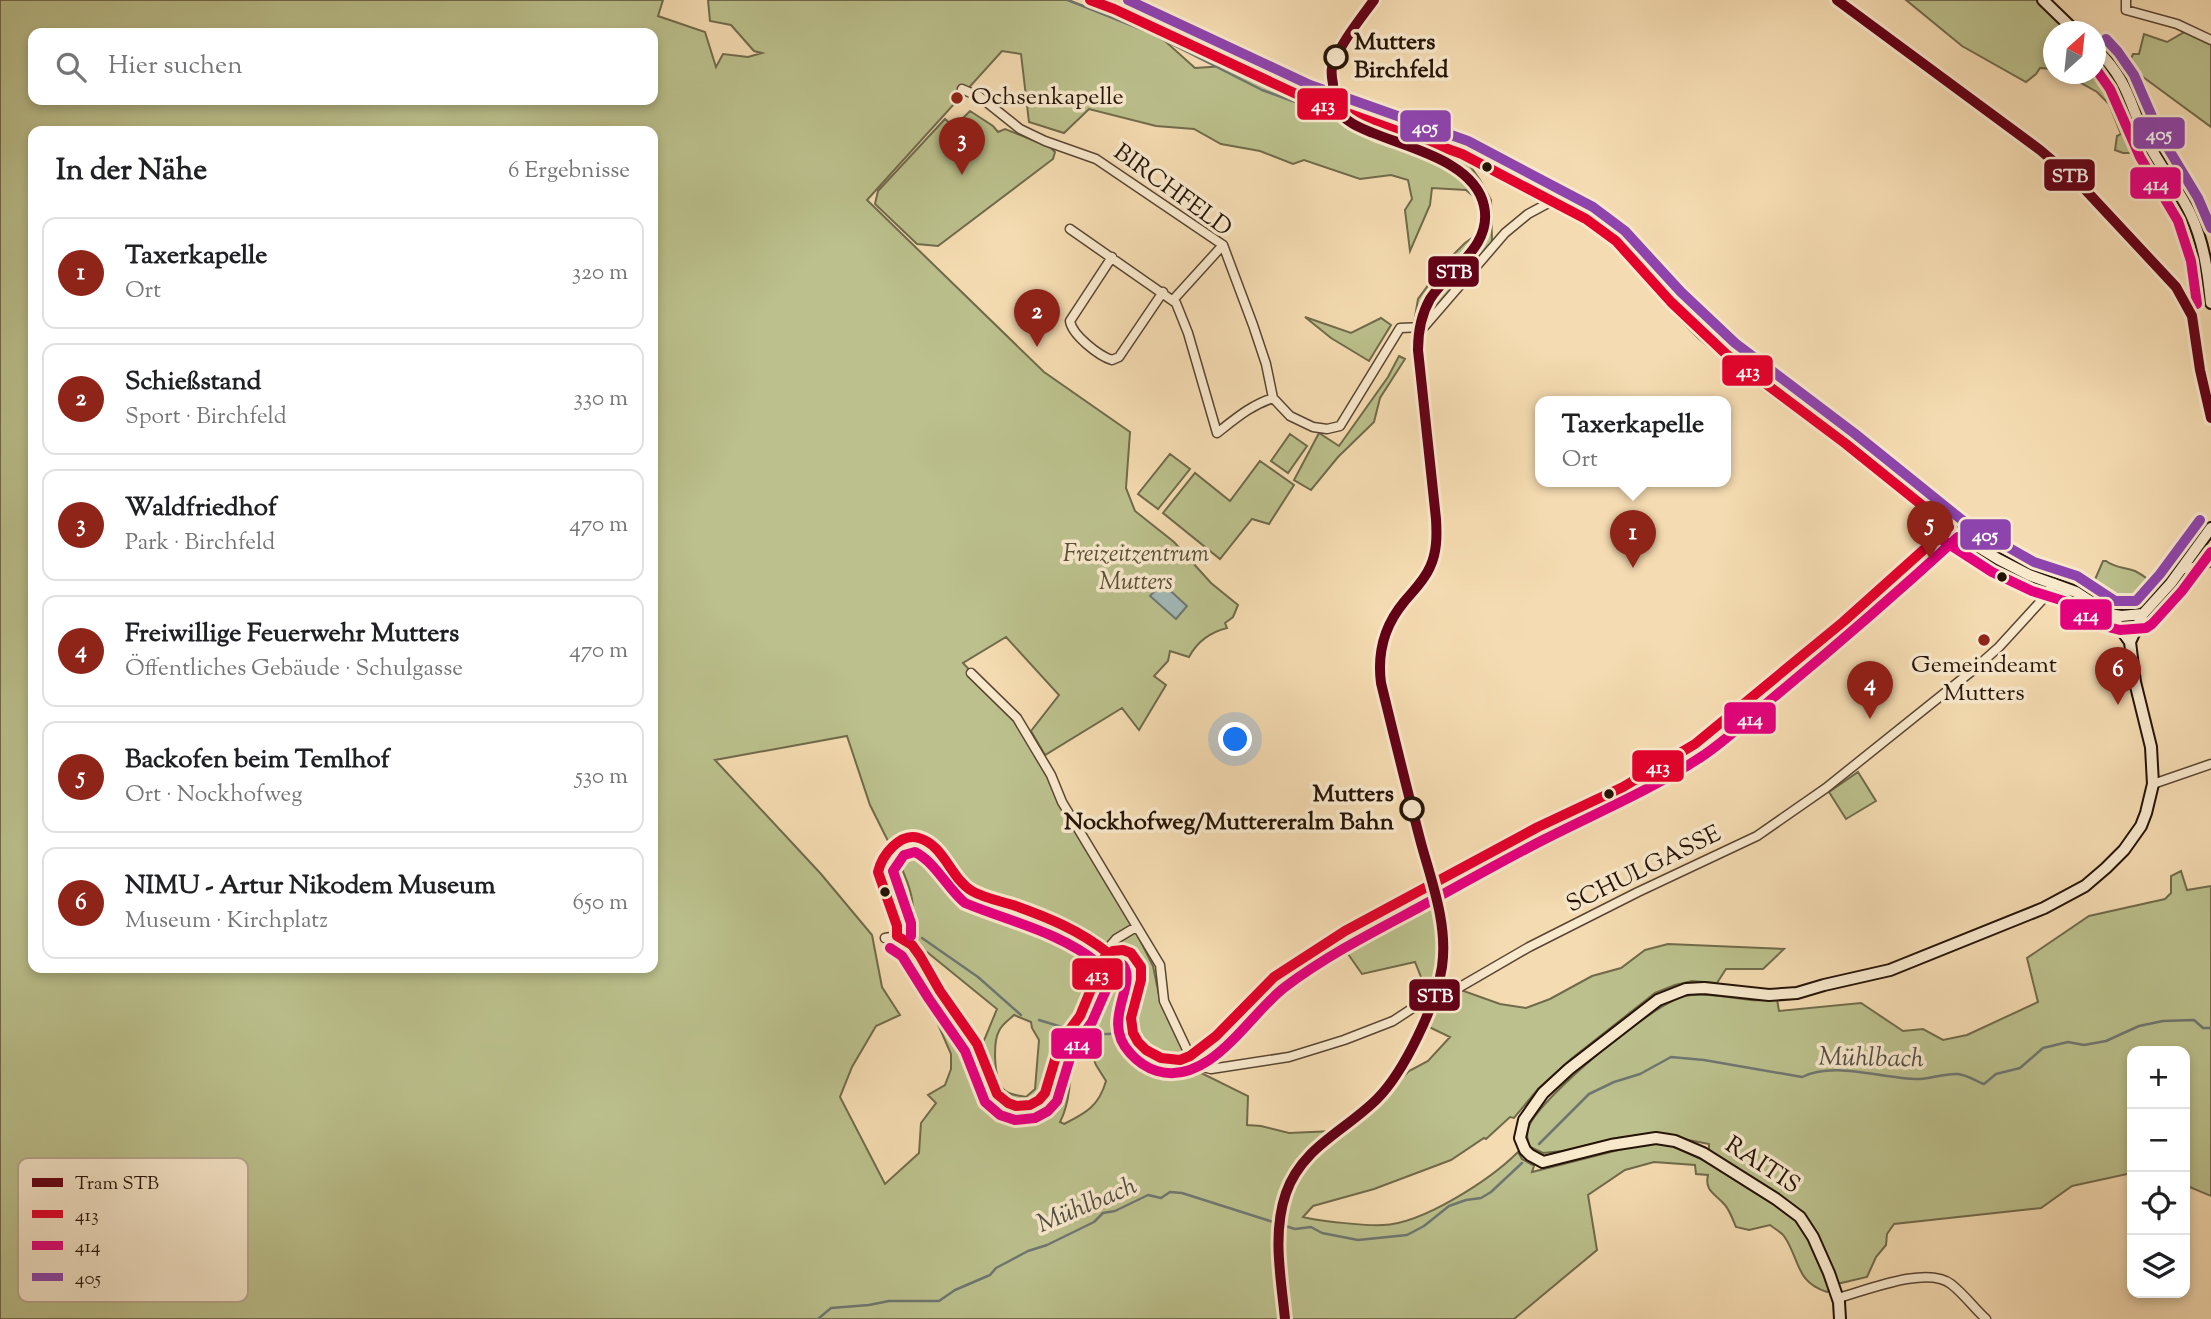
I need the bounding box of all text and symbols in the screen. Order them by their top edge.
north arrow [2043,21,2106,84]
place label: Mutters Birchfeld [1354,26,1449,88]
search box [28,28,658,105]
marker: Mutters Birchfeld [1324,45,1348,69]
icon: search [52,48,90,86]
text: Hier suchen [108,48,243,85]
place label: Ochsenkapelle [971,81,1124,115]
line badge: 413 [1296,87,1349,121]
marker: Ochsenkapelle [949,90,965,106]
text: 413 [1310,93,1335,120]
line badge: 405 [1399,109,1452,143]
text: 405 [1411,115,1438,142]
line badge: 405 [2132,116,2186,150]
pin: 3 [939,117,985,175]
text: 405 [2145,122,2172,149]
street label: BIRCHFELD [1106,136,1238,246]
text: In der Nähe [56,150,207,193]
text: 6 Ergebnisse [508,155,630,188]
line badge: STB [2043,158,2096,192]
unlabelled marker [1480,160,1494,174]
text: STB [2052,164,2088,191]
line badge: 414 [2129,166,2182,200]
text: 414 [2142,172,2169,199]
text: Taxerkapelle [125,238,267,275]
line badge: STB [1427,255,1480,288]
text: 1 [77,257,85,290]
text: 320 m [572,257,628,290]
text: STB [1436,260,1472,287]
text: Ort [125,275,161,308]
pin: 2 [1014,289,1060,347]
line badge: 413 [1721,354,1774,387]
text: 413 [1735,359,1760,386]
text: Schießstand [125,364,261,401]
text: 2 [76,383,86,416]
text: 330 m [574,383,628,416]
popup [1535,396,1731,487]
text: Sport · Birchfeld [125,401,287,434]
text: Taxerkapelle [1562,407,1704,444]
text: Ort [1562,444,1598,477]
text: Waldfriedhof [125,490,277,527]
pin: 5 [1907,501,1953,559]
text: 3 [76,509,86,542]
text: 470 m [569,509,628,542]
pin: 1 [1610,510,1656,568]
line badge: 405 [1959,518,2012,551]
text: 405 [1971,523,1998,550]
text: Park · Birchfeld [125,527,275,560]
park label: Freizeitzentrum Mutters [1063,538,1209,600]
unlabelled marker [1995,570,2009,584]
line badge: 414 [2059,598,2113,631]
text: 414 [2072,603,2099,630]
text: Freiwillige Feuerwehr Mutters [125,616,459,653]
marker: Gemeindeamt Mutters [1976,632,1992,648]
text: 4 [75,635,87,668]
text: 470 m [569,635,628,668]
pin: 6 [2095,647,2141,705]
place label: Gemeindeamt Mutters [1911,649,2057,711]
text: Öffentliches Gebäude · Schulgasse [125,653,463,686]
pin: 4 [1847,661,1893,719]
line badge: 414 [1723,701,1777,735]
text: 414 [1736,707,1763,734]
your location [1218,722,1252,756]
text: Backofen beim Temlhof [125,742,390,779]
line badge: 413 [1631,749,1685,783]
text: 413 [1645,755,1670,782]
text: 5 [77,761,85,794]
text: 530 m [575,761,628,794]
place label: Mutters Nockhofweg/Muttereralm Bahn [1064,778,1395,840]
text: Ort · Nockhofweg [125,779,302,812]
unlabelled marker [1602,787,1616,801]
marker: Mutters Nockhofweg/Muttereralm Bahn [1400,797,1424,821]
street label: SCHULGASSE [1561,818,1728,922]
text: NIMU - Artur Nikodem Museum [125,868,496,905]
unlabelled marker [878,885,892,899]
text: 6 [75,887,87,920]
text: 650 m [573,887,628,920]
text: Museum · Kirchplatz [125,905,328,938]
line badge: 413 [1071,957,1124,991]
text: 413 [1084,963,1109,990]
line badge: STB [1408,978,1461,1012]
text: STB [1417,984,1453,1011]
line badge: 414 [1050,1027,1103,1060]
text: 414 [1063,1032,1090,1059]
water label: Mühlbach [1818,1040,1924,1078]
map controls [2127,1046,2190,1298]
button: + [2127,1046,2190,1109]
button: − [2127,1109,2190,1172]
street label: RAITIS [1718,1129,1806,1203]
legend [18,1158,248,1302]
water label: Mühlbach [1031,1168,1143,1244]
text: Tram STB [75,1171,159,1198]
button: locate [2127,1172,2190,1235]
text: 413 [75,1203,99,1230]
text: 414 [75,1234,101,1261]
button: layers [2127,1235,2190,1298]
text: 405 [75,1266,101,1293]

